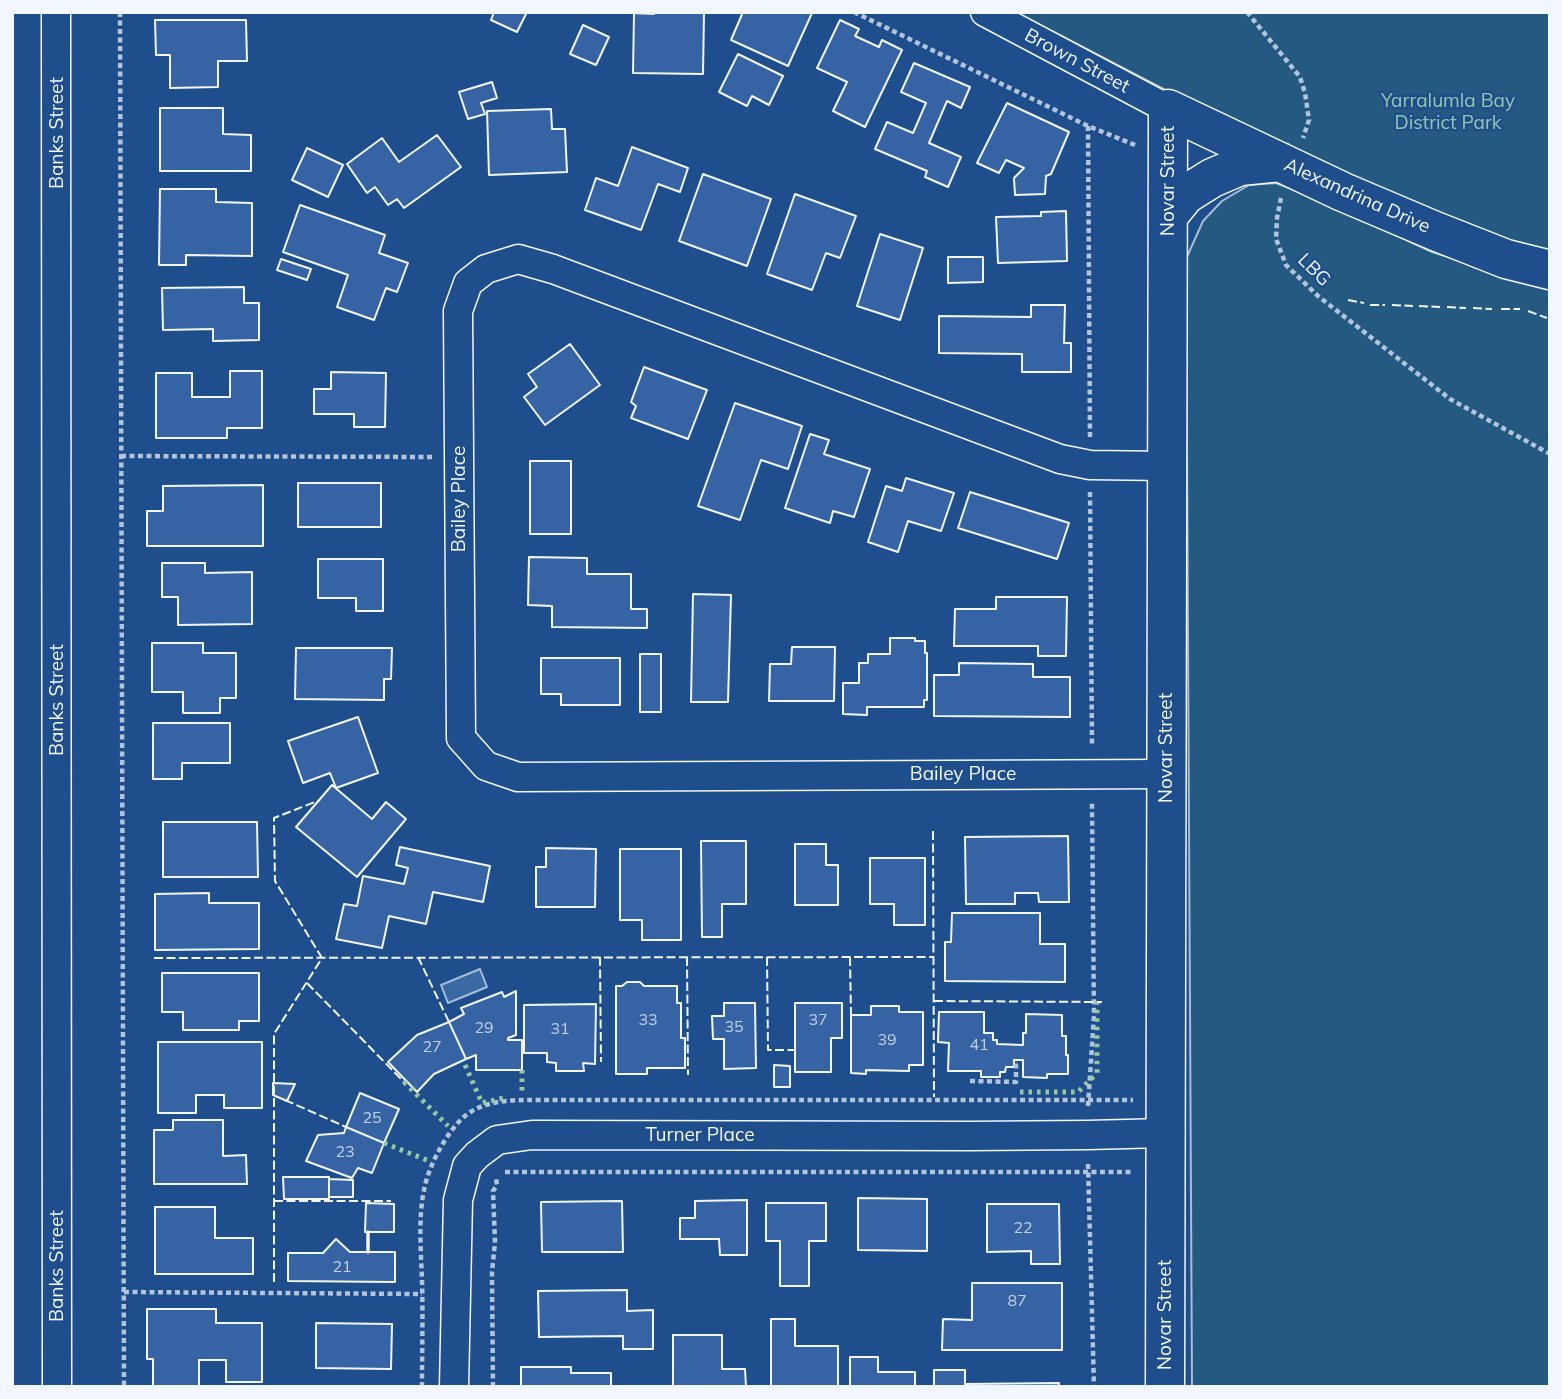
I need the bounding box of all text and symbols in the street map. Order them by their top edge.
street label: Brown Street [1021,24,1133,98]
street label: Banks Street [46,77,68,189]
park label: Yarralumla Bay District Park [1381,90,1515,134]
street label: Novar Street [1157,126,1179,236]
street label: Alexandrina Drive [1280,154,1434,238]
street label: LBG [1293,249,1335,291]
street label: Bailey Place [448,446,470,552]
street label: Banks Street [46,644,68,756]
street label: Novar Street [1155,693,1177,803]
street label: Bailey Place [910,763,1016,785]
house number: 33 [638,1010,658,1030]
house number: 37 [808,1010,828,1030]
house number: 35 [724,1017,744,1037]
house number: 29 [474,1018,494,1038]
house number: 31 [550,1019,570,1039]
house number: 39 [877,1030,897,1050]
house number: 41 [969,1035,989,1055]
house number: 27 [422,1037,442,1057]
house number: 25 [362,1108,382,1128]
street label: Turner Place [645,1124,755,1146]
house number: 23 [335,1142,355,1162]
street label: Banks Street [46,1210,68,1322]
house number: 22 [1013,1218,1033,1238]
house number: 21 [332,1257,352,1277]
street label: Novar Street [1154,1260,1176,1370]
house number: 87 [1007,1291,1027,1311]

